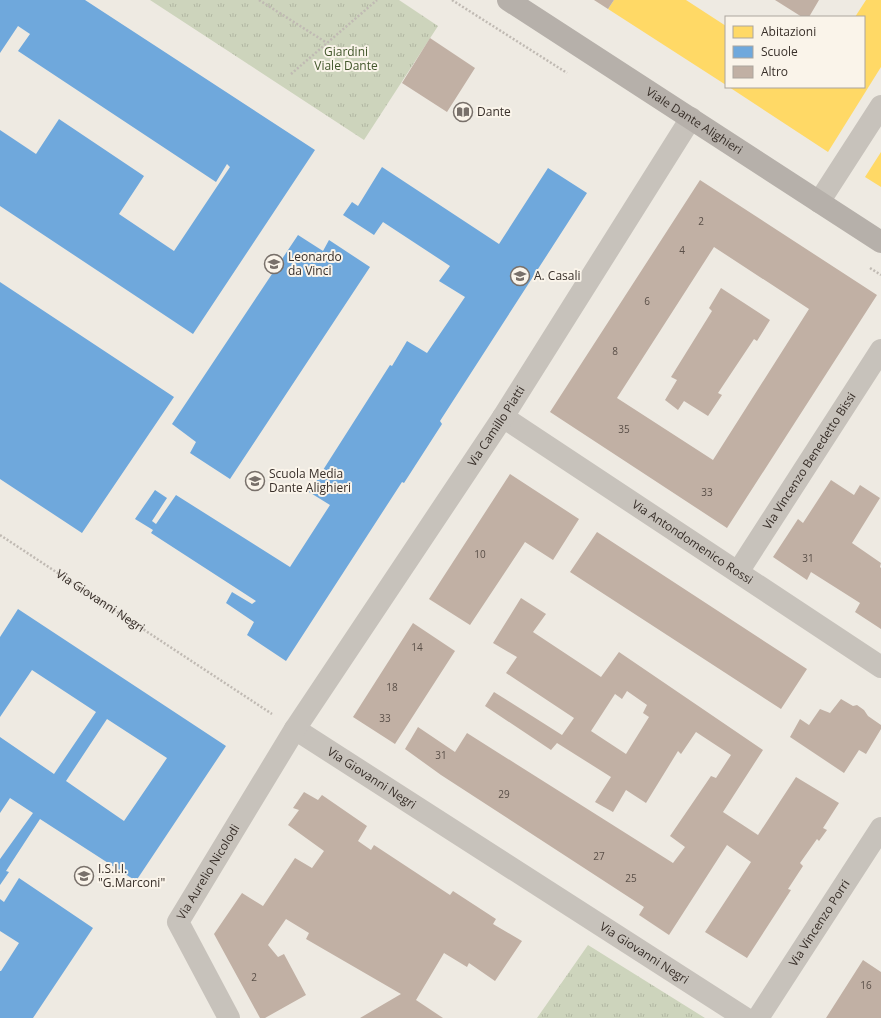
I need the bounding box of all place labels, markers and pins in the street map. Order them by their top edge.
library icon: Dante [452,101,474,123]
place label: Dante [477,103,511,120]
place label: Leonardo da Vinci [288,248,342,279]
school or university icon: Leonardo da Vinci [263,253,285,275]
school or university icon: A. Casali [509,265,531,287]
place label: A. Casali [534,267,581,284]
place label: Scuola Media Dante Alighieri [269,465,351,496]
school or university icon: Scuola Media Dante Alighieri [244,470,266,492]
place label: I.S.I.I. "G.Marconi" [98,860,165,891]
school or university icon: I.S.I.I. "G.Marconi" [73,865,95,887]

